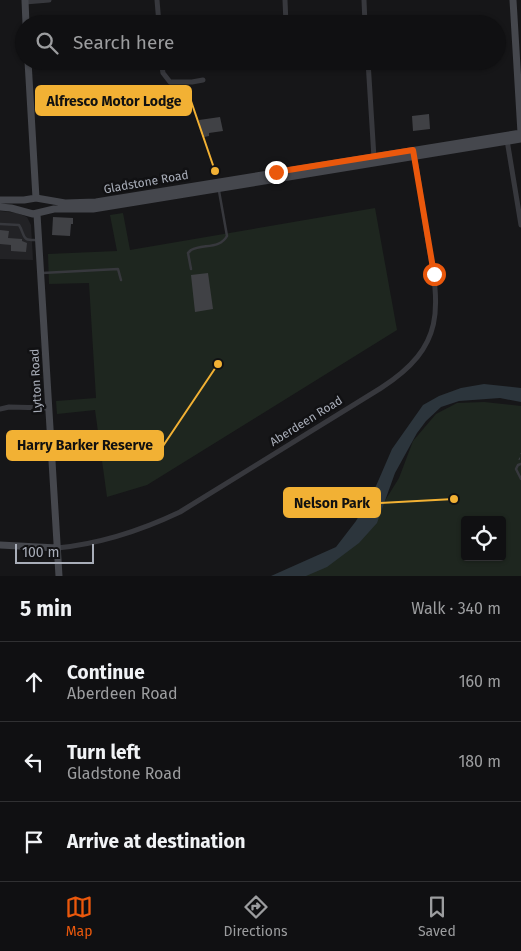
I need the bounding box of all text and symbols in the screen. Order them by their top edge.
search box [15,15,506,70]
icon: search [33,29,61,57]
text: Search here [73,31,174,54]
callout: Alfresco Motor Lodge [36,86,191,115]
text: Alfresco Motor Lodge [46,93,182,110]
route end [265,161,288,184]
street label: Gladstone Road [102,168,190,196]
route start [423,263,446,286]
street label: Lytton Road [27,348,45,414]
street label: Aberdeen Road [267,393,345,449]
callout: Harry Barker Reserve [7,431,163,460]
text: Harry Barker Reserve [17,437,153,454]
callout: Nelson Park [284,488,380,517]
text: Nelson Park [294,495,370,512]
map controls [461,516,506,561]
button: locate [461,516,506,561]
scale bar [15,541,94,564]
text: 100 m [22,544,59,561]
text: 5 min [20,596,72,622]
text: Walk · 340 m [411,599,501,618]
text: Continue [67,661,145,684]
icon: ahead [20,668,48,696]
text: 160 m [459,672,501,691]
text: Aberdeen Road [67,684,178,703]
text: Turn left [67,741,141,764]
icon: left [20,748,48,776]
text: 180 m [458,752,501,771]
text: Gladstone Road [67,764,182,783]
icon: arrive [20,828,48,856]
text: Arrive at destination [67,830,246,853]
tab: Map [65,893,93,940]
tab: Directions [223,893,288,940]
tab: Saved [418,893,456,940]

